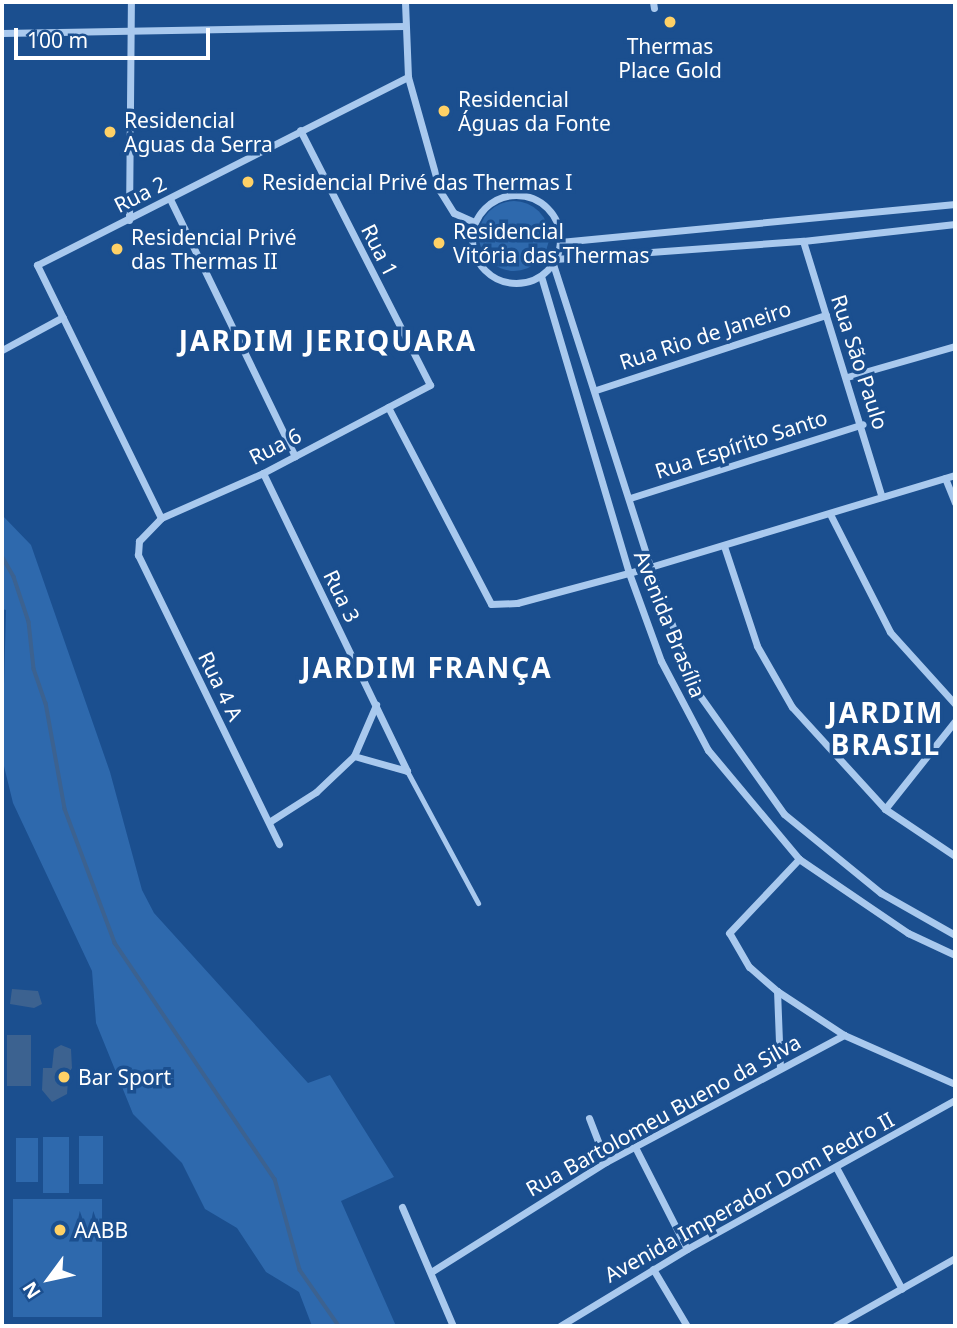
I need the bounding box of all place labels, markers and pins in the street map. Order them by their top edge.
marker: Thermas Place Gold [662,14,678,30]
place label: Thermas Place Gold [618,33,722,83]
place label: Residencial Águas da Fonte [458,86,611,136]
marker: Residencial Águas da Fonte [436,103,452,119]
place label: Residencial Aguas da Serra [124,107,273,157]
marker: Residencial Aguas da Serra [102,124,118,140]
place label: Residencial Privé das Thermas I [262,169,572,195]
marker: Residencial Privé das Thermas I [240,174,256,190]
place label: Residencial Vitória das Thermas [453,218,649,268]
place label: Residencial Privé das Thermas II [131,224,297,274]
marker: Residencial Vitória das Thermas [431,235,447,251]
marker: Residencial Privé das Thermas II [109,241,125,257]
place label: Bar Sport [78,1064,171,1090]
marker: Bar Sport [56,1069,72,1085]
place label: AABB [74,1217,128,1243]
marker: AABB [52,1222,68,1238]

